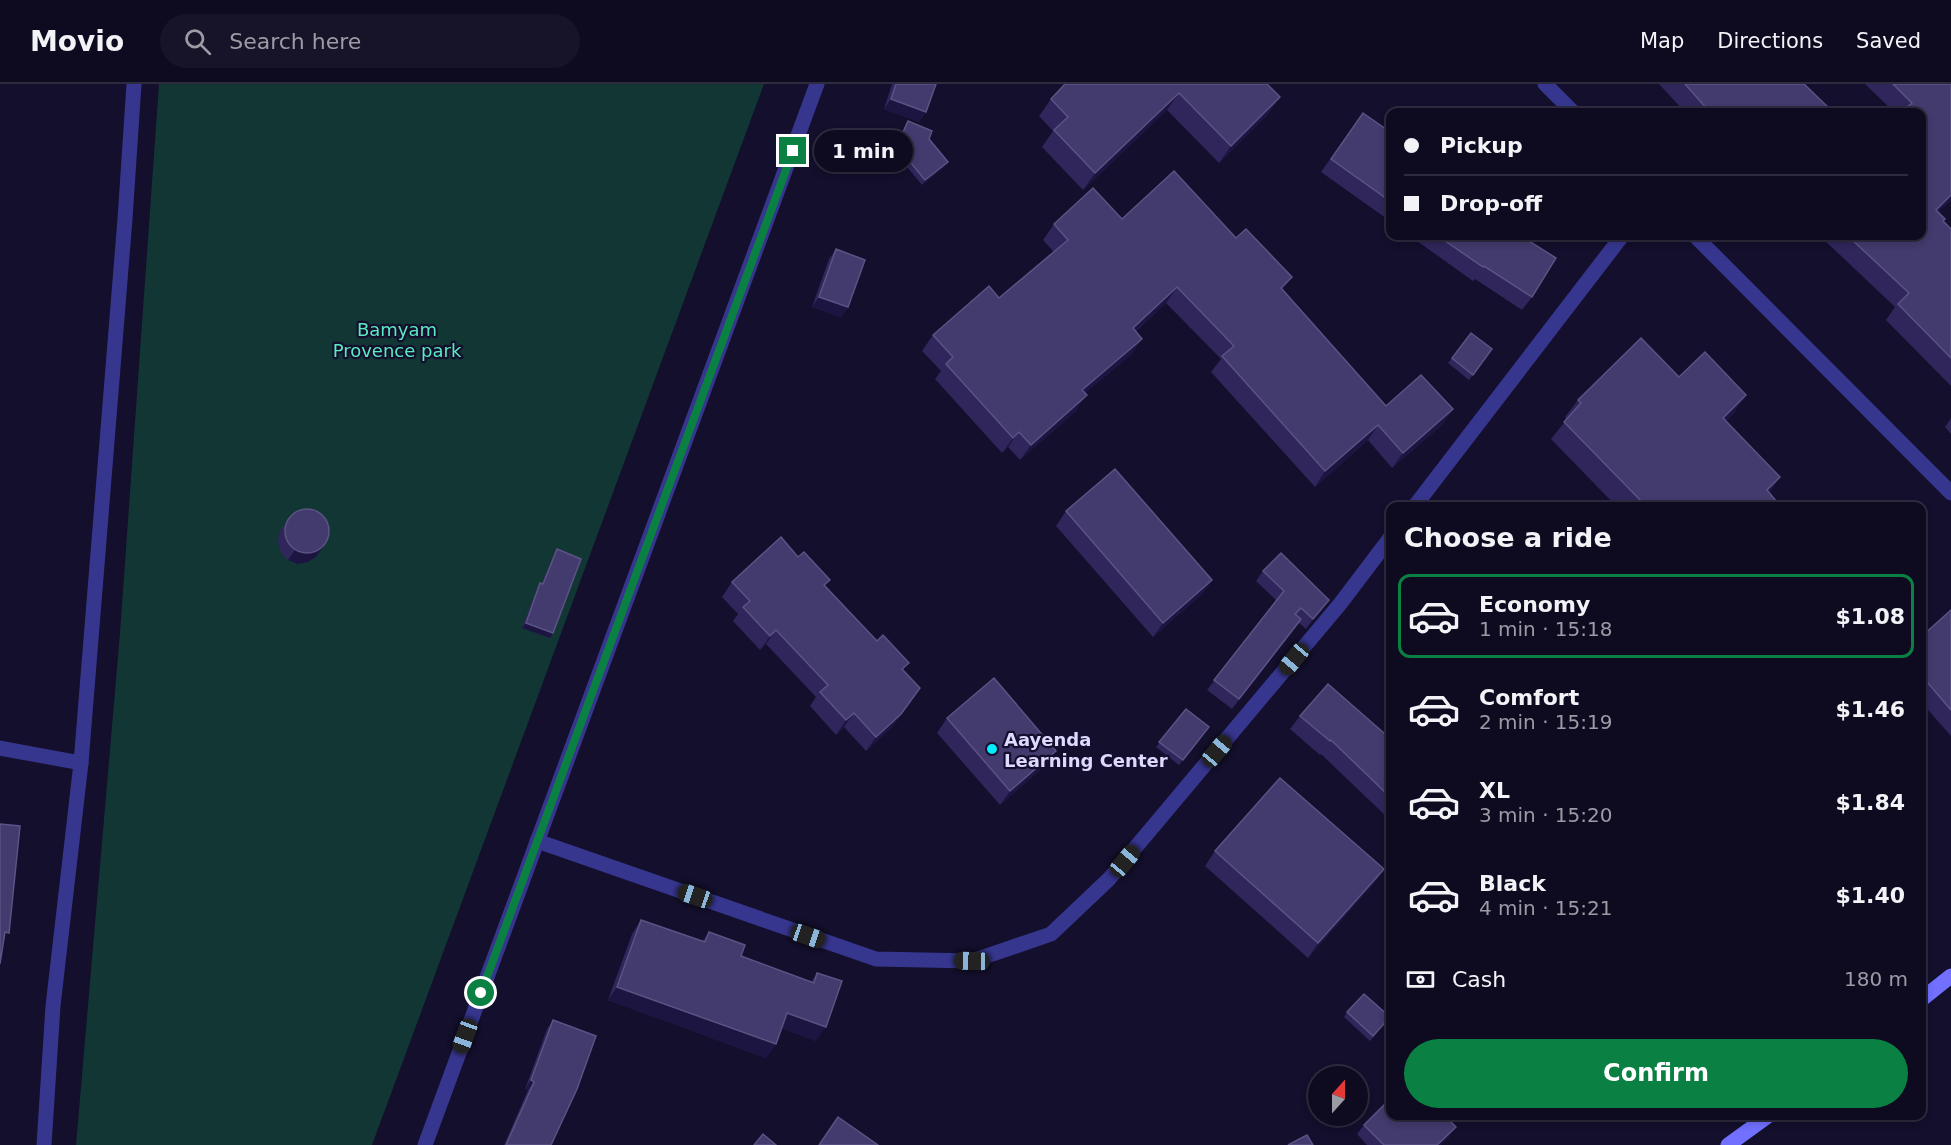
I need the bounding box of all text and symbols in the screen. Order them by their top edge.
search box [160,14,580,68]
text: Movio [30,25,124,58]
icon: search [181,25,214,58]
text: Search here [229,29,361,54]
text: Map [1640,29,1684,53]
text: Directions [1717,29,1823,53]
text: Saved [1856,29,1921,53]
callout: 1 min [814,130,913,172]
text: Pickup [1440,133,1523,158]
route end [779,137,806,164]
text: 1 min [832,139,895,163]
text: Drop-off [1440,191,1542,216]
park label: Bamyam Provence park [333,319,462,361]
text: Choose a ride [1404,522,1612,553]
icon: car [1407,589,1461,643]
text: Economy [1479,592,1590,617]
text: $1.08 [1835,604,1905,629]
text: 1 min · 15:18 [1479,617,1613,641]
car [1276,639,1312,679]
icon: car [1407,682,1461,736]
text: Comfort [1479,685,1579,710]
text: $1.46 [1835,697,1905,722]
text: 2 min · 15:19 [1479,710,1613,734]
place label: Aayenda Learning Center [1004,729,1168,771]
car [1199,731,1235,771]
marker: Aayenda Learning Center [985,742,999,756]
icon: car [1407,775,1461,829]
text: XL [1479,778,1510,803]
text: $1.84 [1835,790,1905,815]
text: 3 min · 15:20 [1479,803,1613,827]
car [1107,841,1143,881]
icon: car [1407,868,1461,922]
text: Black [1479,871,1546,896]
car [675,882,715,910]
text: $1.40 [1835,883,1905,908]
text: 4 min · 15:21 [1479,896,1613,920]
car [788,922,828,950]
car [954,952,990,970]
icon: cash [1404,963,1437,996]
text: Cash [1452,967,1506,992]
text: 180 m [1844,967,1908,991]
route start [467,979,494,1006]
car [450,1016,480,1056]
button: Confirm [1404,1039,1908,1108]
north arrow [1308,1066,1368,1126]
map controls [1308,1066,1368,1126]

